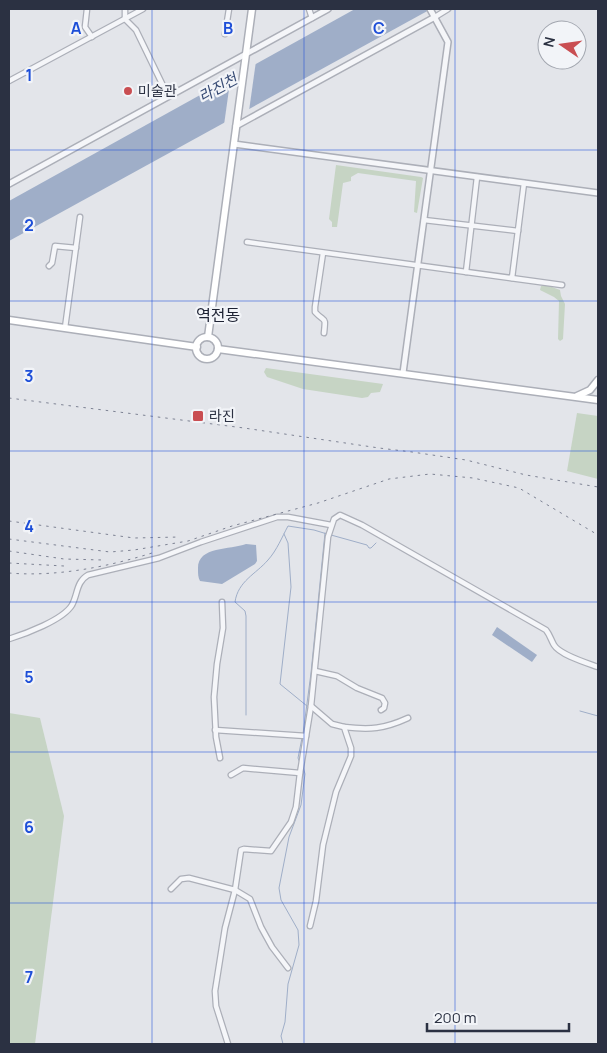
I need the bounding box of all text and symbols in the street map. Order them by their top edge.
text: A [71,17,82,39]
text: B [223,17,233,39]
text: C [373,17,385,39]
north arrow [537,20,587,70]
text: N [538,35,559,49]
text: 1 [25,64,33,86]
water label: 라진천 [195,67,243,107]
place label: 미술관 [138,81,177,100]
marker: 미술관 [122,85,134,97]
text: 2 [24,214,34,236]
district label: 역전동 [196,304,240,326]
text: 3 [24,365,34,387]
place label: 라진 [209,406,235,425]
marker: 라진 [191,409,205,423]
text: 4 [24,515,34,537]
text: 5 [24,666,34,688]
text: 6 [24,816,34,838]
text: 7 [25,966,33,988]
scale bar [427,1000,570,1032]
text: 200 m [434,1007,477,1028]

